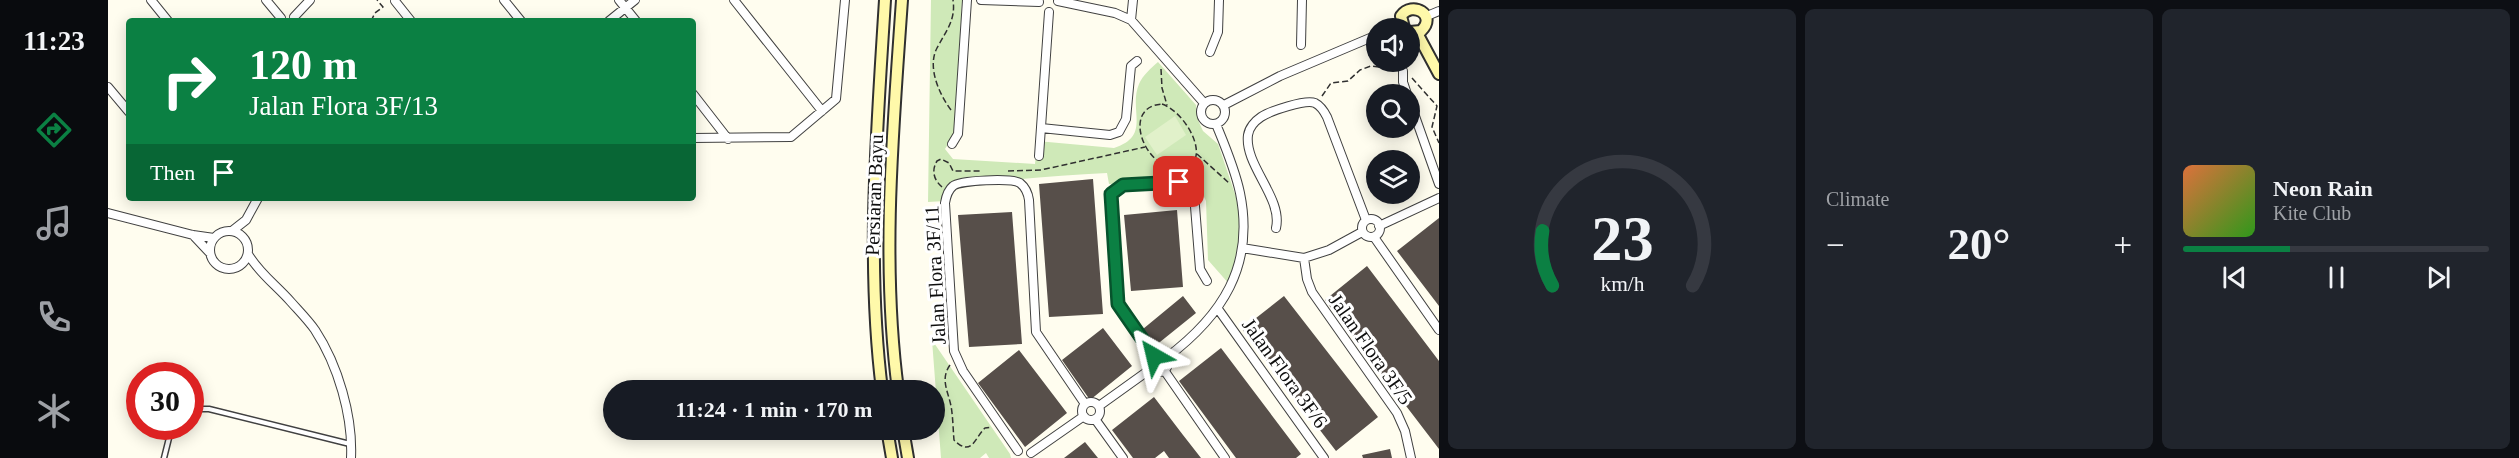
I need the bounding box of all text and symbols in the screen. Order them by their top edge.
map controls [1366,18,1420,204]
button: sound [1366,18,1420,72]
text: 11:23 [23,26,85,56]
icon: right [150,42,228,120]
text: 120 m [249,42,358,88]
button: search [1366,84,1420,138]
text: Jalan Flora 3F/13 [249,91,438,121]
icon: directions [33,109,75,151]
street label: Persiaran Bayu [861,134,888,256]
button: layers [1366,150,1420,204]
icon: arrive [207,156,240,189]
pin [1153,156,1204,207]
text: Then [150,160,195,185]
icon: arrive [1162,165,1195,198]
text: Neon Rain [2273,176,2373,201]
text: Climate [1826,188,1889,210]
icon: music [33,202,75,244]
text: Kite Club [2273,202,2351,224]
text: 23 [1591,204,1653,273]
street label: Jalan Flora 3F/11 [920,205,950,345]
text: 20° [1948,219,2011,269]
text: − [1826,227,1845,263]
text: + [2113,227,2132,263]
icon: previous [2218,261,2251,294]
icon: pause [2320,261,2353,294]
icon: next [2422,261,2455,294]
text: km/h [1600,272,1644,296]
street label: Jalan Flora 3F/5 [1325,289,1417,409]
icon: phone [33,296,75,338]
street label: Jalan Flora 3F/6 [1238,314,1332,432]
position arrow [1122,324,1186,388]
speed limit sign: 30 [126,362,204,440]
icon: climate [33,390,75,432]
text: 11:24 · 1 min · 170 m [676,397,872,422]

